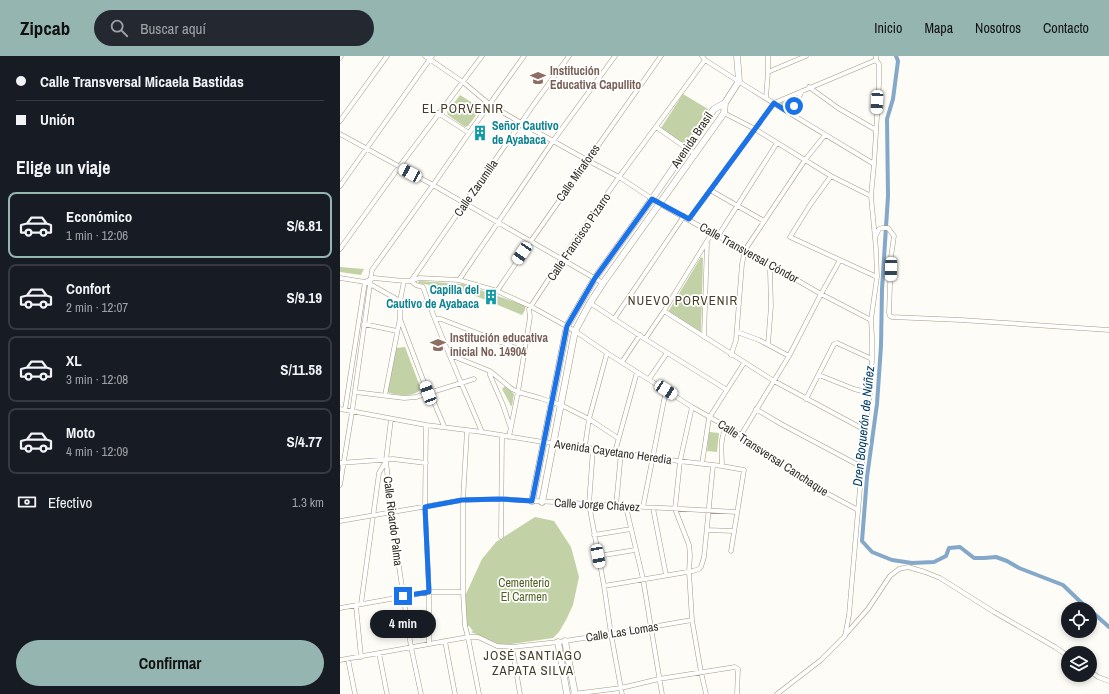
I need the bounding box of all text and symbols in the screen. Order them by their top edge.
search box [94,10,374,46]
text: Zipcab [20,15,70,41]
icon: search [108,17,130,39]
text: Buscar aquí [140,18,206,39]
text: Inicio [874,19,902,37]
text: Mapa [924,19,953,37]
text: Nosotros [975,19,1021,37]
text: Contacto [1043,19,1089,37]
place label: Institución Educativa Capullito [550,63,641,93]
school or university icon: Institución Educativa Capullito [529,69,547,87]
text: Calle Transversal Micaela Bastidas [40,71,244,92]
car [870,90,884,114]
route start [785,97,803,115]
district label: EL PORVENIR [422,100,504,117]
text: Unión [40,109,75,130]
street label: Avenida Brasil [667,109,716,172]
place label: Señor Cautivo de Ayabaca [492,118,559,148]
building icon: Señor Cautivo de Ayabaca [471,124,489,142]
street label: Calle Mirafores [552,141,604,205]
text: Elige un viaje [16,155,110,180]
street label: Calle Zarumilla [450,156,502,220]
car [397,162,423,184]
street label: Calle Francisco Pizarro [544,190,614,284]
text: Económico [66,206,132,227]
icon: car [18,207,54,243]
text: S/6.81 [286,215,322,236]
street label: Calle Transversal Cóndor [697,219,802,287]
text: 1 min · 12:06 [66,227,128,244]
car [510,240,534,266]
car [885,257,897,281]
text: Confort [66,278,110,299]
icon: car [18,279,54,315]
place label: Capilla del Cautivo de Ayabaca [386,282,480,312]
text: S/9.19 [286,287,322,308]
building icon: Capilla del Cautivo de Ayabaca [482,288,500,306]
district label: NUEVO PORVENIR [628,292,738,309]
text: 2 min · 12:07 [66,299,128,316]
place label: Institución educativa inicial No. 14904 [450,330,548,360]
school or university icon: Institución educativa inicial No. 14904 [429,336,447,354]
text: XL [66,350,82,371]
icon: car [18,351,54,387]
text: S/11.58 [280,359,322,380]
water label: Dren Boquerón de Núñez [849,364,878,487]
text: 3 min · 12:08 [66,371,128,388]
car [653,378,679,402]
car [418,380,438,406]
street label: Calle Transversal Canchaque [715,416,831,500]
text: Moto [66,422,95,443]
icon: car [18,423,54,459]
text: S/4.77 [286,431,322,452]
street label: Avenida Cayetano Heredia [552,436,673,468]
text: 4 min · 12:09 [66,443,128,460]
street label: Calle Ricardo Palma [380,475,407,567]
icon: cash [16,491,38,513]
text: Efectivo [48,492,92,513]
text: 1.3 km [292,494,324,511]
street label: Calle Jorge Chávez [554,495,640,515]
car [590,543,606,569]
park label: Cementerio El Carmen [498,575,550,605]
route end [394,587,412,605]
map controls [1061,602,1097,682]
button: locate [1061,602,1097,638]
callout: 4 min [370,610,436,638]
text: 4 min [389,615,417,632]
street label: Calle Las Lomas [585,618,660,646]
button: Confirmar [16,640,324,686]
button: layers [1061,646,1097,682]
district label: JOSÉ SANTIAGO ZAPATA SILVA [484,647,582,679]

